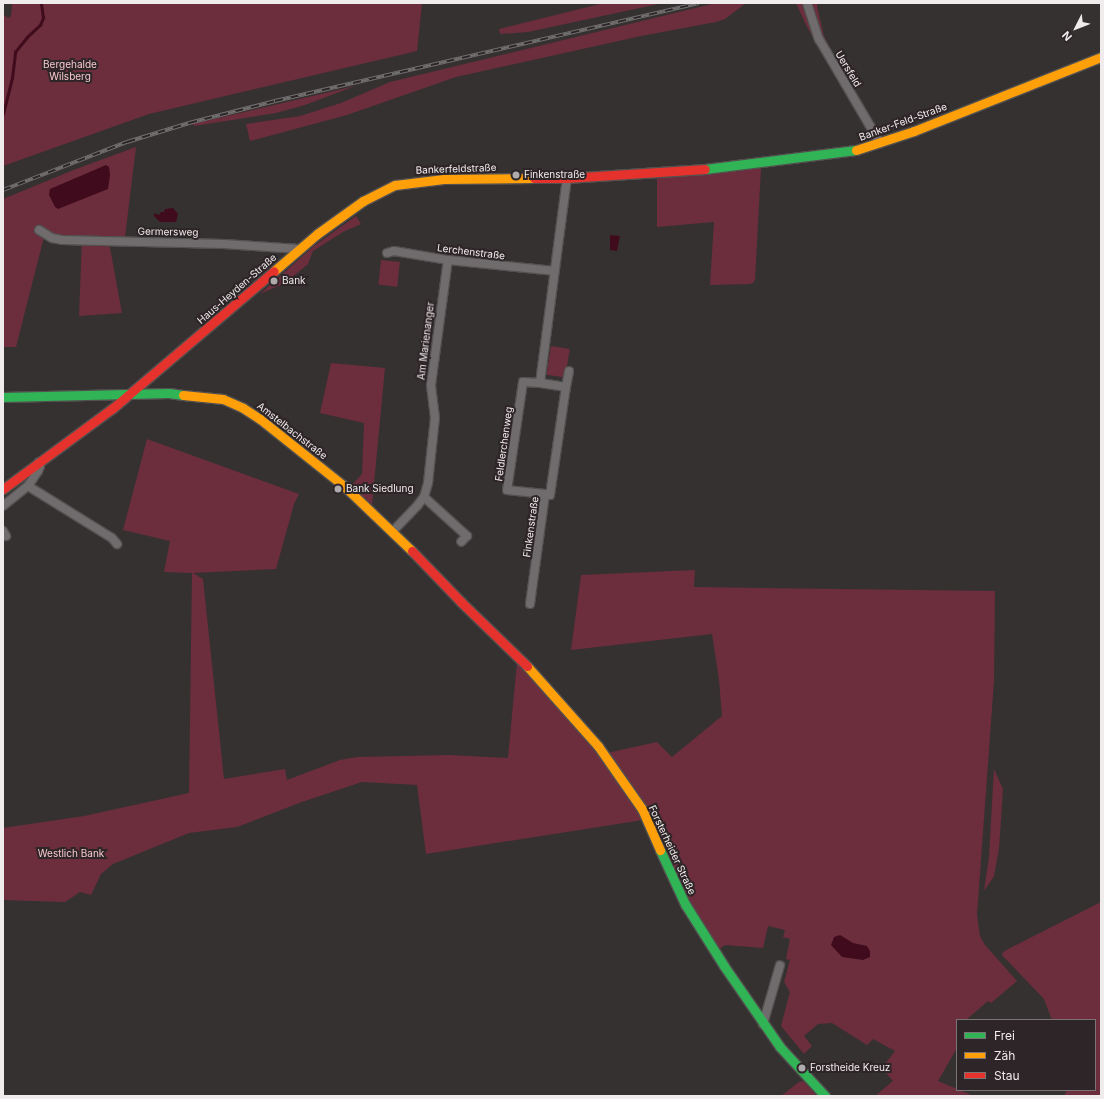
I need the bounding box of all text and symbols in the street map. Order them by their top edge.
north arrow [1056,8,1096,48]
text: N [1059,28,1075,44]
street label: Uersfeld [833,49,863,89]
park label: Bergehalde Wilsberg [43,58,97,82]
street label: Banker-Feld-Straße [857,101,949,143]
street label: Bankerfeldstraße [415,162,497,176]
place label: Finkenstraße [524,169,585,181]
marker: Finkenstraße [511,170,521,180]
street label: Germersweg [137,225,199,239]
street label: Lerchenstraße [436,242,506,262]
street label: Haus-Heyden-Straße [195,251,279,327]
place label: Bank [282,275,306,287]
marker: Bank [269,276,279,286]
street label: Am Marienanger [415,301,437,381]
street label: Amstelbachstraße [255,400,329,462]
street label: Feldlerchenweg [493,406,515,482]
place label: Bank Siedlung [346,483,414,495]
marker: Bank Siedlung [333,484,343,494]
street label: Finkenstraße [521,496,541,558]
street label: Forsterheider Straße [646,803,698,897]
park label: Westlich Bank [38,848,104,860]
legend [956,1019,1096,1091]
text: Frei [994,1028,1015,1043]
text: Zäh [994,1048,1015,1063]
place label: Forstheide Kreuz [810,1062,890,1074]
marker: Forstheide Kreuz [797,1063,807,1073]
text: Stau [994,1068,1020,1083]

